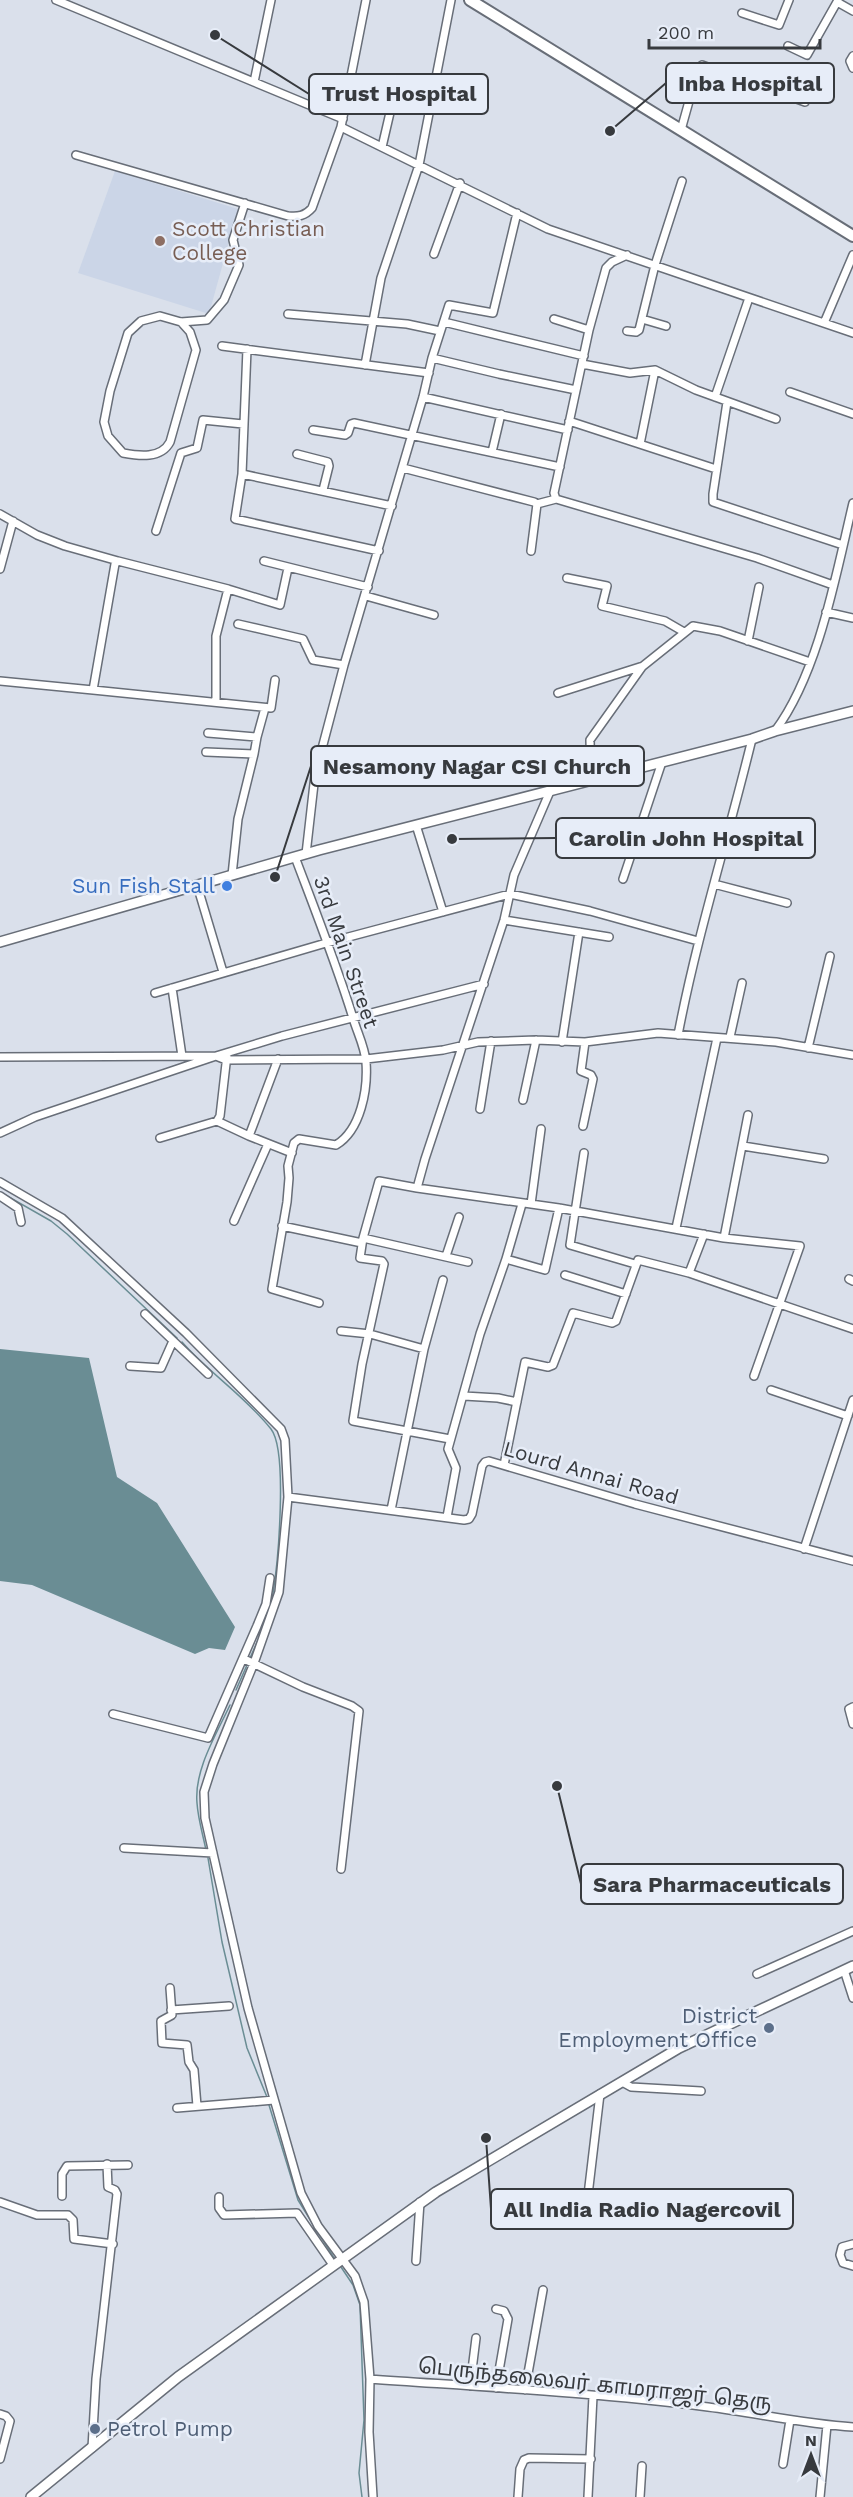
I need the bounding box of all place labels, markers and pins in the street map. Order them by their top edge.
callout: Inba Hospital [666,63,834,103]
callout: Trust Hospital [309,74,488,114]
place label: Scott Christian College [172,216,325,265]
marker: Scott Christian College [153,234,167,248]
callout: Nesamony Nagar CSI Church [311,746,644,786]
callout: Carolin John Hospital [556,818,815,858]
place label: Sun Fish Stall [72,873,216,898]
marker: Sun Fish Stall [220,879,234,893]
callout: Sara Pharmaceuticals [581,1864,843,1904]
place label: District Employment Office [558,2003,757,2052]
marker: District Employment Office [762,2021,776,2035]
callout: All India Radio Nagercovil [491,2189,793,2229]
place label: Petrol Pump [107,2416,233,2441]
marker: Petrol Pump [88,2422,102,2436]

